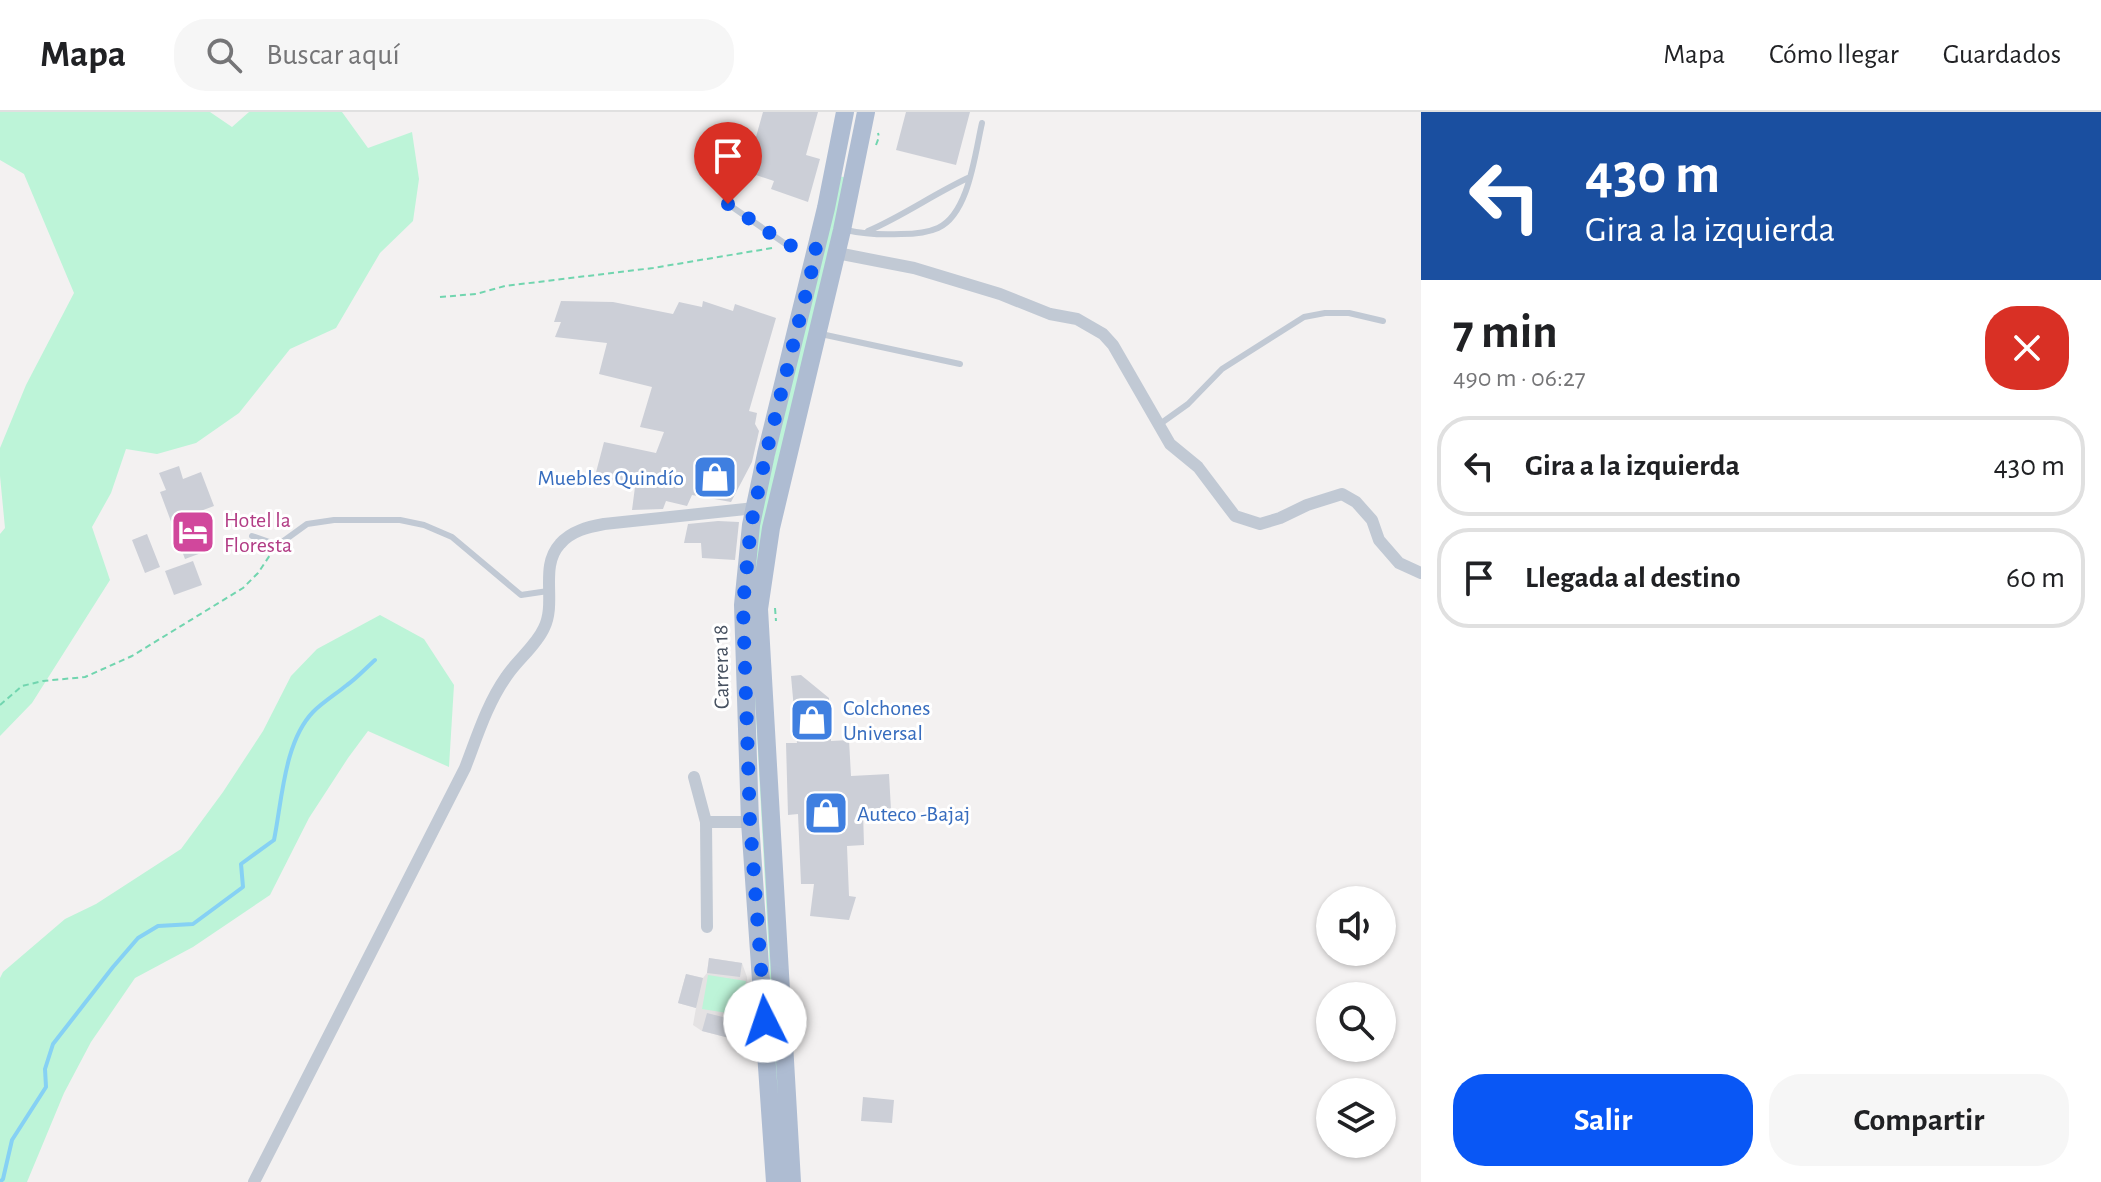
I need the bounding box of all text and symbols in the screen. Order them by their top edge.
search box [174,19,734,91]
icon: search [202,33,246,77]
text: Mapa [40,36,126,74]
text: Buscar aquí [266,40,400,70]
text: Mapa [1663,41,1725,69]
text: Cómo llegar [1769,41,1899,69]
text: Guardados [1943,41,2061,69]
pin [694,122,762,204]
icon: arrive [706,134,750,178]
icon: left [1453,144,1557,248]
text: 430 m [1585,147,1720,203]
text: Gira a la izquierda [1585,212,1835,248]
button: close [1985,306,2069,390]
text: 7 min [1453,309,1558,357]
text: 490 m · 06:27 [1453,365,1586,391]
icon: left [1457,444,1501,488]
text: Gira a la izquierda [1525,451,1740,481]
text: 430 m [1993,451,2065,481]
shop icon: Muebles Quindío [691,453,739,501]
place label: Muebles Quindío [538,467,684,489]
hotel icon: Hotel la Floresta [169,508,217,556]
place label: Hotel la Floresta [224,509,292,556]
icon: arrive [1457,556,1501,600]
text: Llegada al destino [1525,563,1741,593]
text: 60 m [2006,563,2065,593]
street label: Carrera 18 [709,625,733,709]
shop icon: Colchones Universal [788,696,836,744]
place label: Colchones Universal [843,697,930,744]
shop icon: Auteco -Bajaj [802,789,850,837]
place label: Auteco -Bajaj [857,803,970,825]
map controls [1316,886,1396,1158]
button: sound [1316,886,1396,966]
position arrow [723,979,807,1063]
button: search [1316,982,1396,1062]
button: Salir [1453,1074,1753,1166]
button: Compartir [1769,1074,2069,1166]
button: layers [1316,1078,1396,1158]

